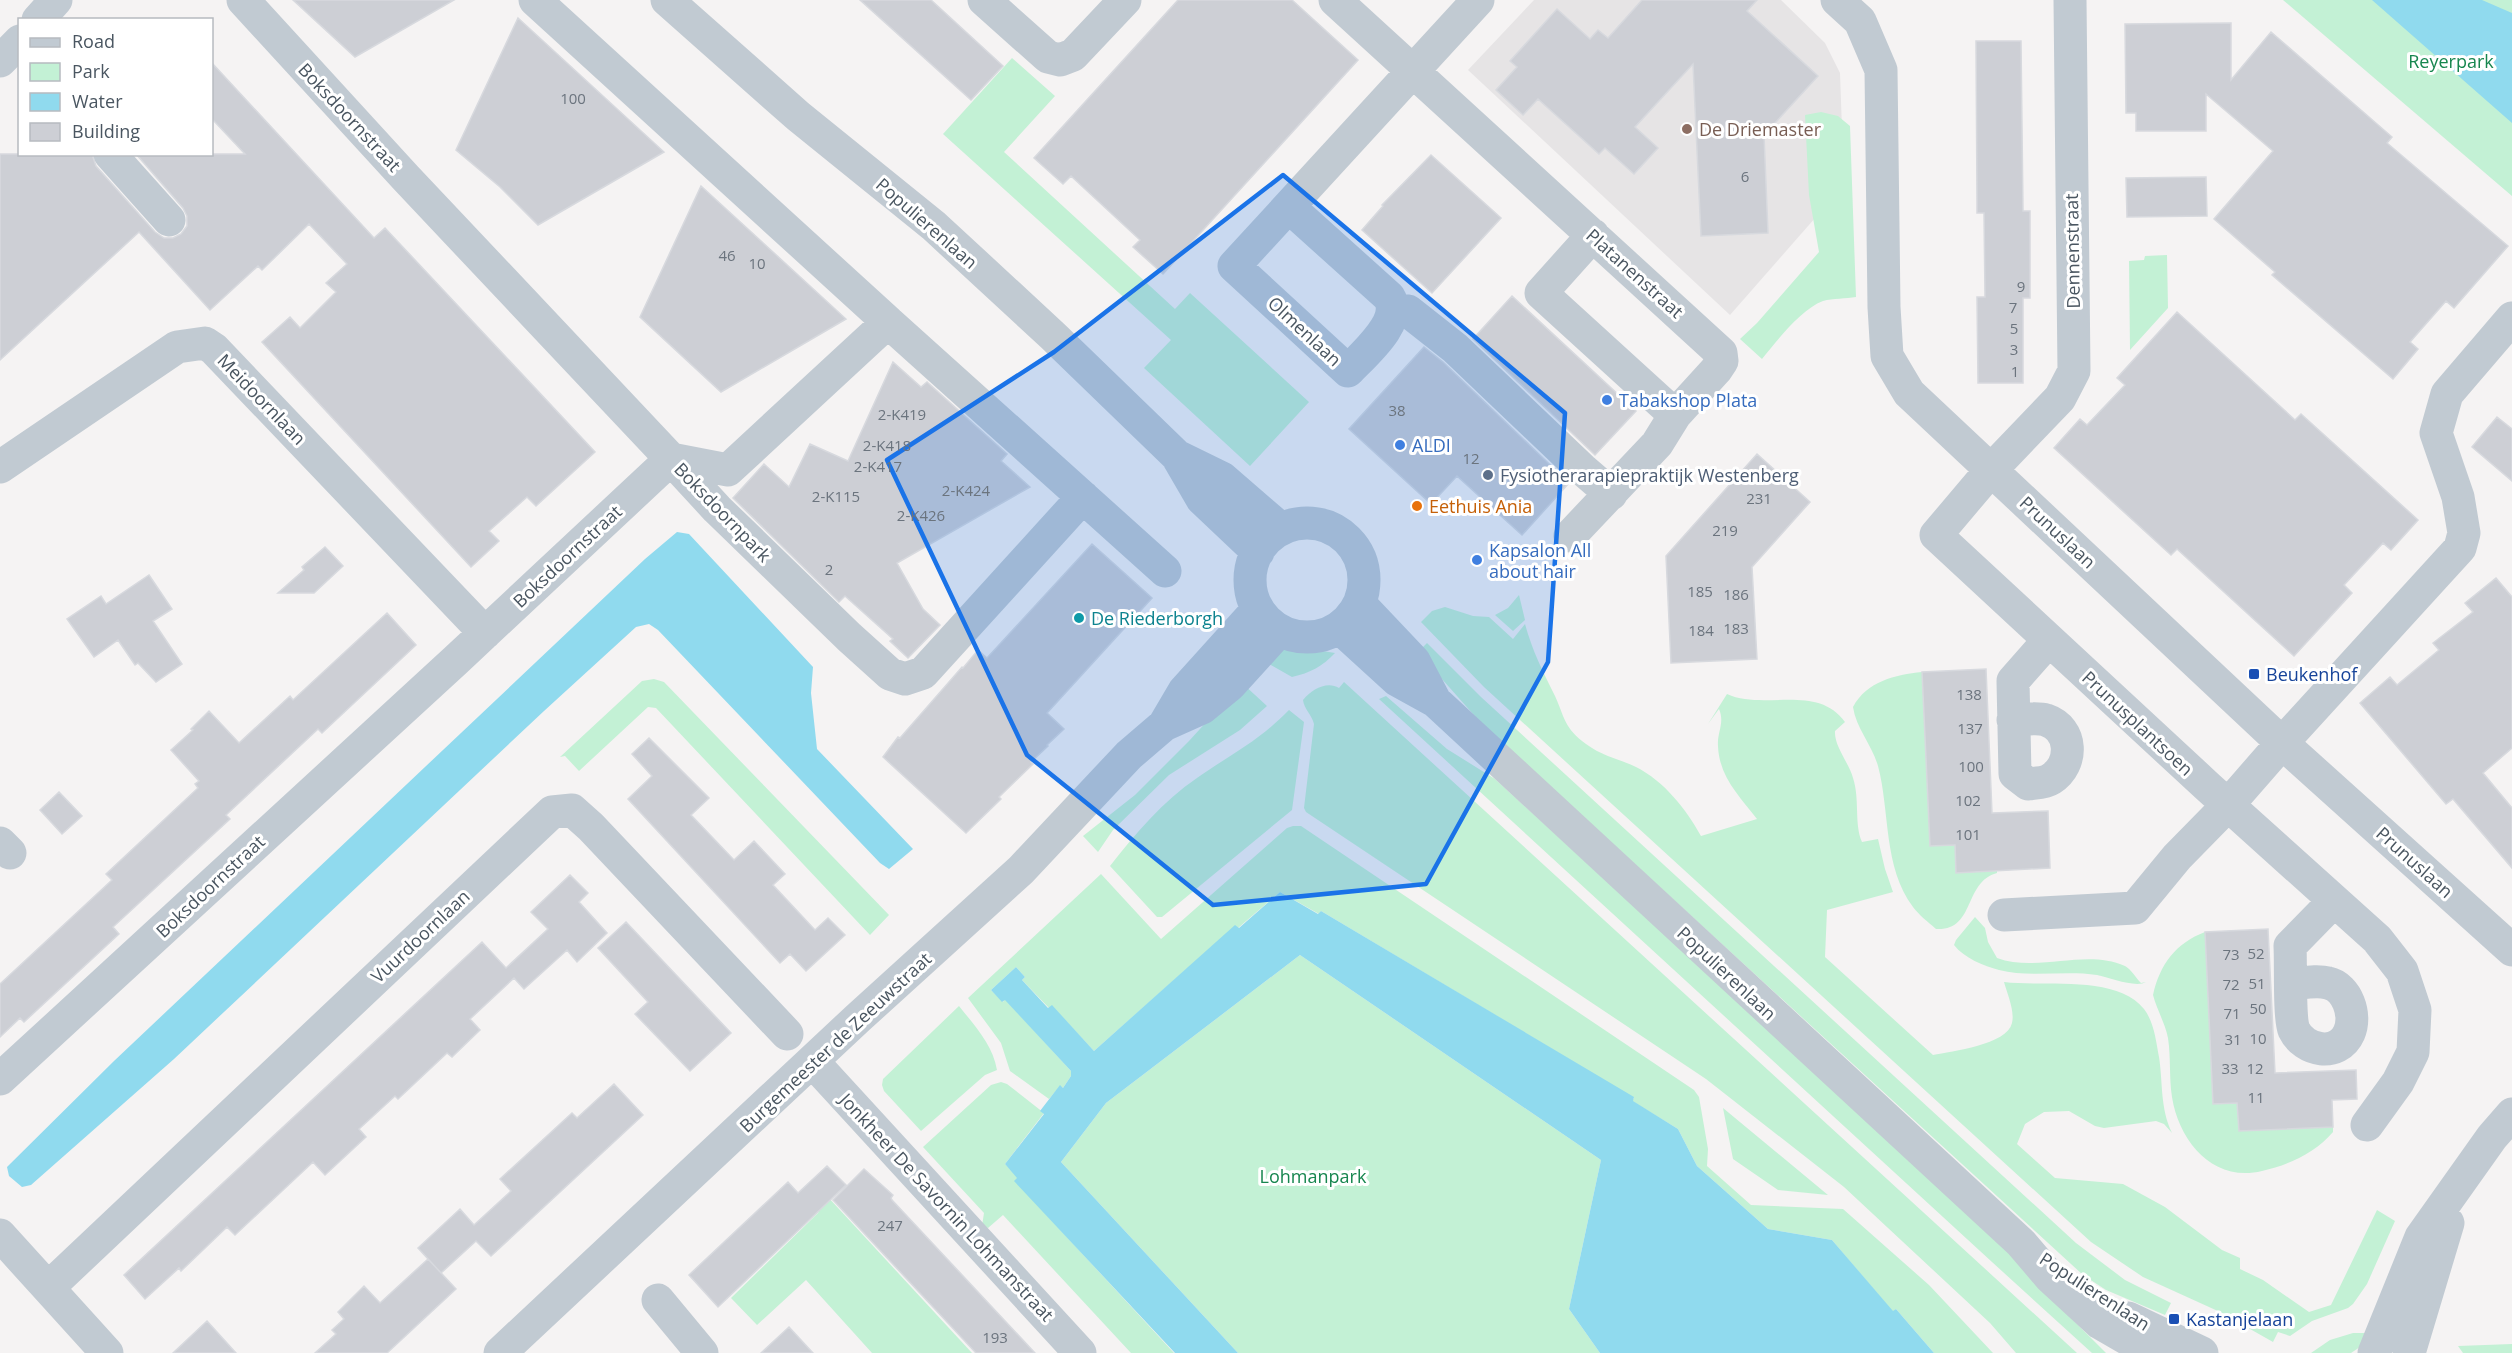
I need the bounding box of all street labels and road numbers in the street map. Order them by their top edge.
street label: Boksdoornstraat [293,58,407,176]
street label: Populierenlaan [871,172,983,274]
street label: Dennenstraat [2059,193,2085,309]
street label: Platanenstraat [1581,223,1689,323]
street label: Olmenlaan [1263,291,1347,371]
street label: Meidoornlaan [213,348,311,450]
street label: Boksdoornpark [669,457,777,567]
street label: Prunuslaan [2015,491,2101,573]
street label: Boksdoornstraat [508,499,626,613]
street label: Prunusplantsoen [2077,665,2199,781]
street label: Prunuslaan [2371,821,2459,903]
street label: Boksdoornstraat [151,829,269,943]
street label: Vuurdoornlaan [365,884,475,988]
street label: Populierenlaan [1672,921,1782,1025]
street label: Burgemeester de Zeeuwstraat [734,947,936,1137]
street label: Jonkheer De Savornin Lohmanstraat [833,1086,1059,1326]
street label: Populierenlaan [2035,1246,2155,1336]

